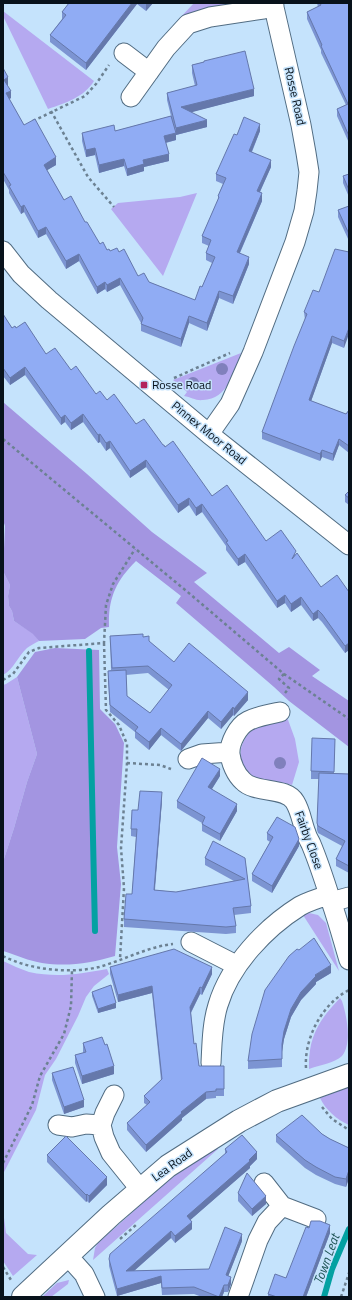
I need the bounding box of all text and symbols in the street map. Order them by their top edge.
street label: Rosse Road [280,65,311,127]
place label: Rosse Road [152,375,211,394]
marker: Rosse Road [139,380,149,390]
street label: Pinnex Moor Road [168,396,251,469]
street label: Fairby Close [290,808,329,872]
street label: Lea Road [147,1143,196,1186]
water label: Town Leat [308,1229,345,1287]

